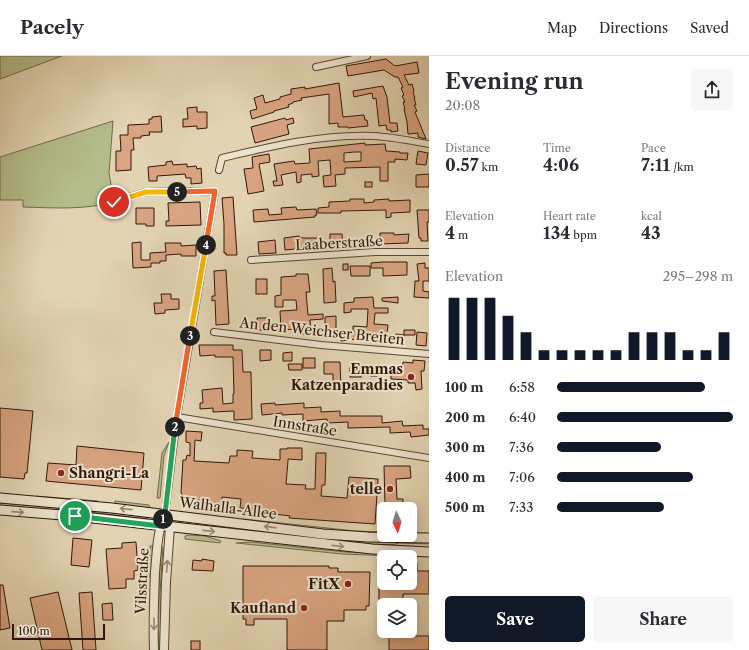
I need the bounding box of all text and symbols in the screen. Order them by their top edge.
text: Pacely [20,16,84,39]
text: Map [547,19,577,37]
text: Directions [599,19,668,37]
text: Saved [690,19,729,37]
text: Evening run [445,68,584,95]
button: share [691,69,733,111]
text: 20:08 [445,97,480,113]
text: Distance [445,141,491,155]
text: Time [543,141,571,155]
text: Pace [641,141,666,155]
text: 0.57 [445,155,479,175]
text: 4:06 [543,155,579,175]
text: 7:11 [641,155,670,175]
text: km [479,160,498,174]
text: /km [670,160,694,174]
pin: 5 [167,182,187,202]
pin [97,185,131,219]
text: 5 [174,185,180,199]
icon: check [103,191,125,213]
text: Elevation [445,209,494,223]
text: Heart rate [543,209,596,223]
text: kcal [641,209,662,223]
text: 4 [445,223,455,243]
text: 134 [543,223,570,243]
text: 43 [641,223,661,243]
text: m [455,228,468,242]
text: bpm [570,228,597,242]
street label: Laaberstraße [295,232,384,254]
pin: 4 [196,235,216,255]
text: 4 [203,238,209,252]
text: Elevation [445,268,503,284]
text: 295–298 m [663,268,733,284]
street label: An den Weichser Breiten [238,313,406,349]
pin: 3 [180,326,200,346]
text: 3 [187,329,193,343]
place label: Emmas Katzenparadies [291,360,403,394]
marker: Emmas Katzenparadies [406,372,416,382]
text: 100 m [445,379,484,395]
text: 6:58 [509,379,535,395]
text: 200 m [445,409,485,425]
text: 6:40 [509,409,536,425]
street label: Innstraße [272,412,338,440]
pin: 2 [165,417,185,437]
text: 2 [172,420,178,434]
text: 300 m [445,439,485,455]
text: 7:36 [509,439,534,455]
place label: Shangri-La [69,464,150,482]
marker: Shangri-La [56,468,66,478]
text: 400 m [445,469,485,485]
text: 7:06 [509,469,535,485]
place label: telle [350,480,382,498]
marker: telle [385,484,395,494]
street label: Walhalla-Allee [177,493,278,523]
pin [58,499,92,533]
text: 500 m [445,499,485,515]
text: 7:33 [509,499,533,515]
north arrow [377,502,417,542]
map controls [377,502,417,638]
icon: arrive [64,505,86,527]
one-way arrow [120,506,133,513]
one-way arrow [11,508,24,515]
pin: 1 [153,509,173,529]
text: 1 [161,512,165,526]
one-way arrow [264,523,277,531]
one-way arrow [202,528,215,535]
one-way arrow [331,542,344,549]
street label: Vilsstraße [131,547,153,616]
button: locate [377,550,417,590]
one-way arrow [164,560,171,573]
place label: FitX [308,575,340,593]
marker: FitX [343,579,353,589]
button: Save [445,596,585,642]
button: Share [593,596,733,642]
button: layers [377,598,417,638]
place label: Kaufland [230,599,297,617]
marker: Kaufland [299,603,309,613]
one-way arrow [150,617,158,630]
scale bar [12,622,105,641]
text: 100 m [18,624,50,638]

